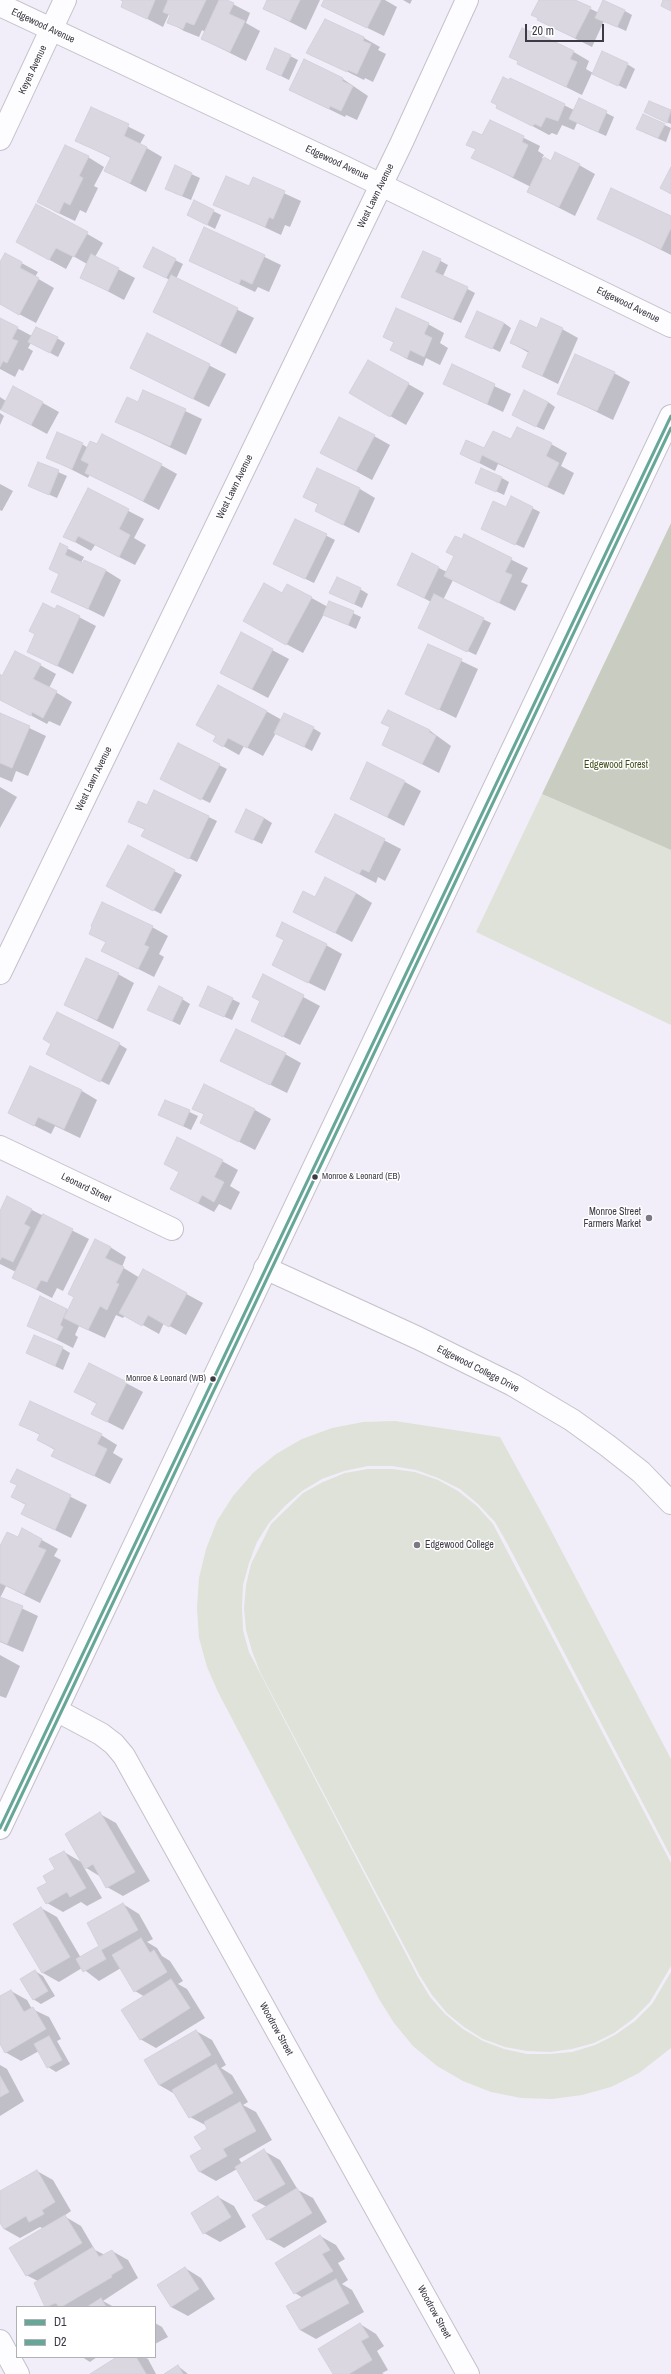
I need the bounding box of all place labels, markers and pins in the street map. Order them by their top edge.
marker: Monroe & Leonard (EB) [310,1172,320,1182]
place label: Monroe & Leonard (EB) [322,1172,400,1182]
place label: Monroe Street Farmers Market [584,1206,641,1230]
marker: Monroe Street Farmers Market [644,1213,654,1223]
place label: Monroe & Leonard (WB) [126,1374,206,1384]
marker: Monroe & Leonard (WB) [208,1374,218,1384]
place label: Edgewood College [425,1539,494,1551]
marker: Edgewood College [412,1540,422,1550]

